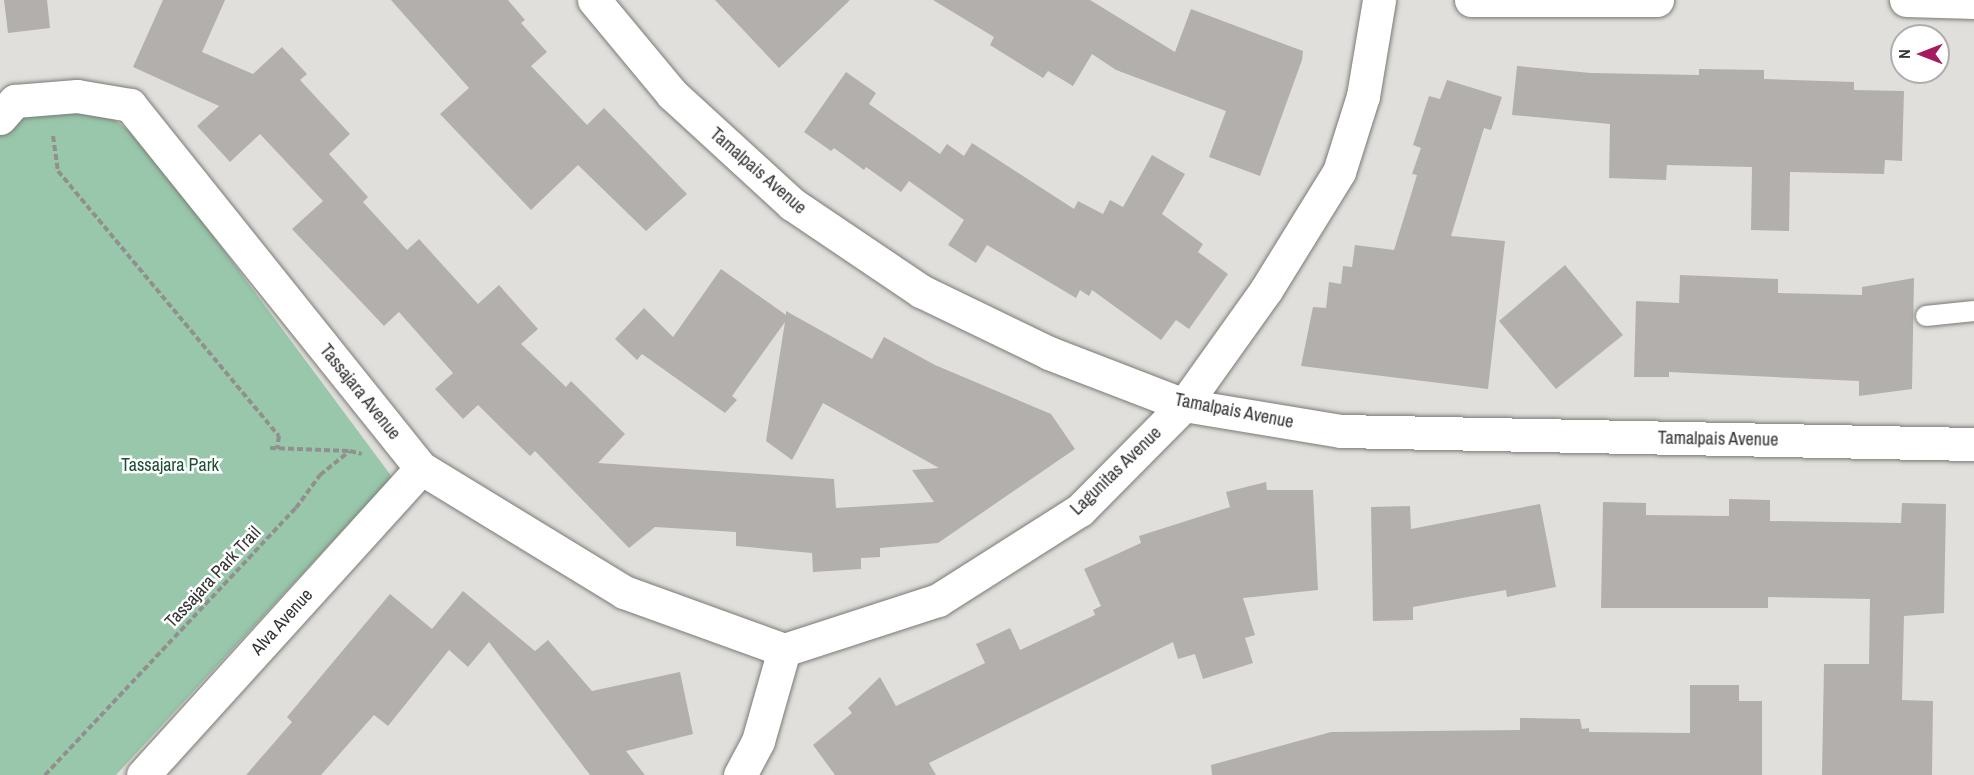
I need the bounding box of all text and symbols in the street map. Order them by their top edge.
north arrow [1890,24,1950,84]
text: N [1893,49,1915,59]
street label: Tamalpais Avenue [705,123,811,219]
street label: Tassajara Avenue [315,340,405,444]
street label: Tamalpais Avenue [1172,389,1296,433]
street label: Lagunitas Avenue [1066,422,1166,520]
street label: Tamalpais Avenue [1657,427,1779,451]
park label: Tassajara Park [121,454,219,476]
street label: Tassajara Park Trail [160,522,266,632]
street label: Alva Avenue [246,584,318,660]

